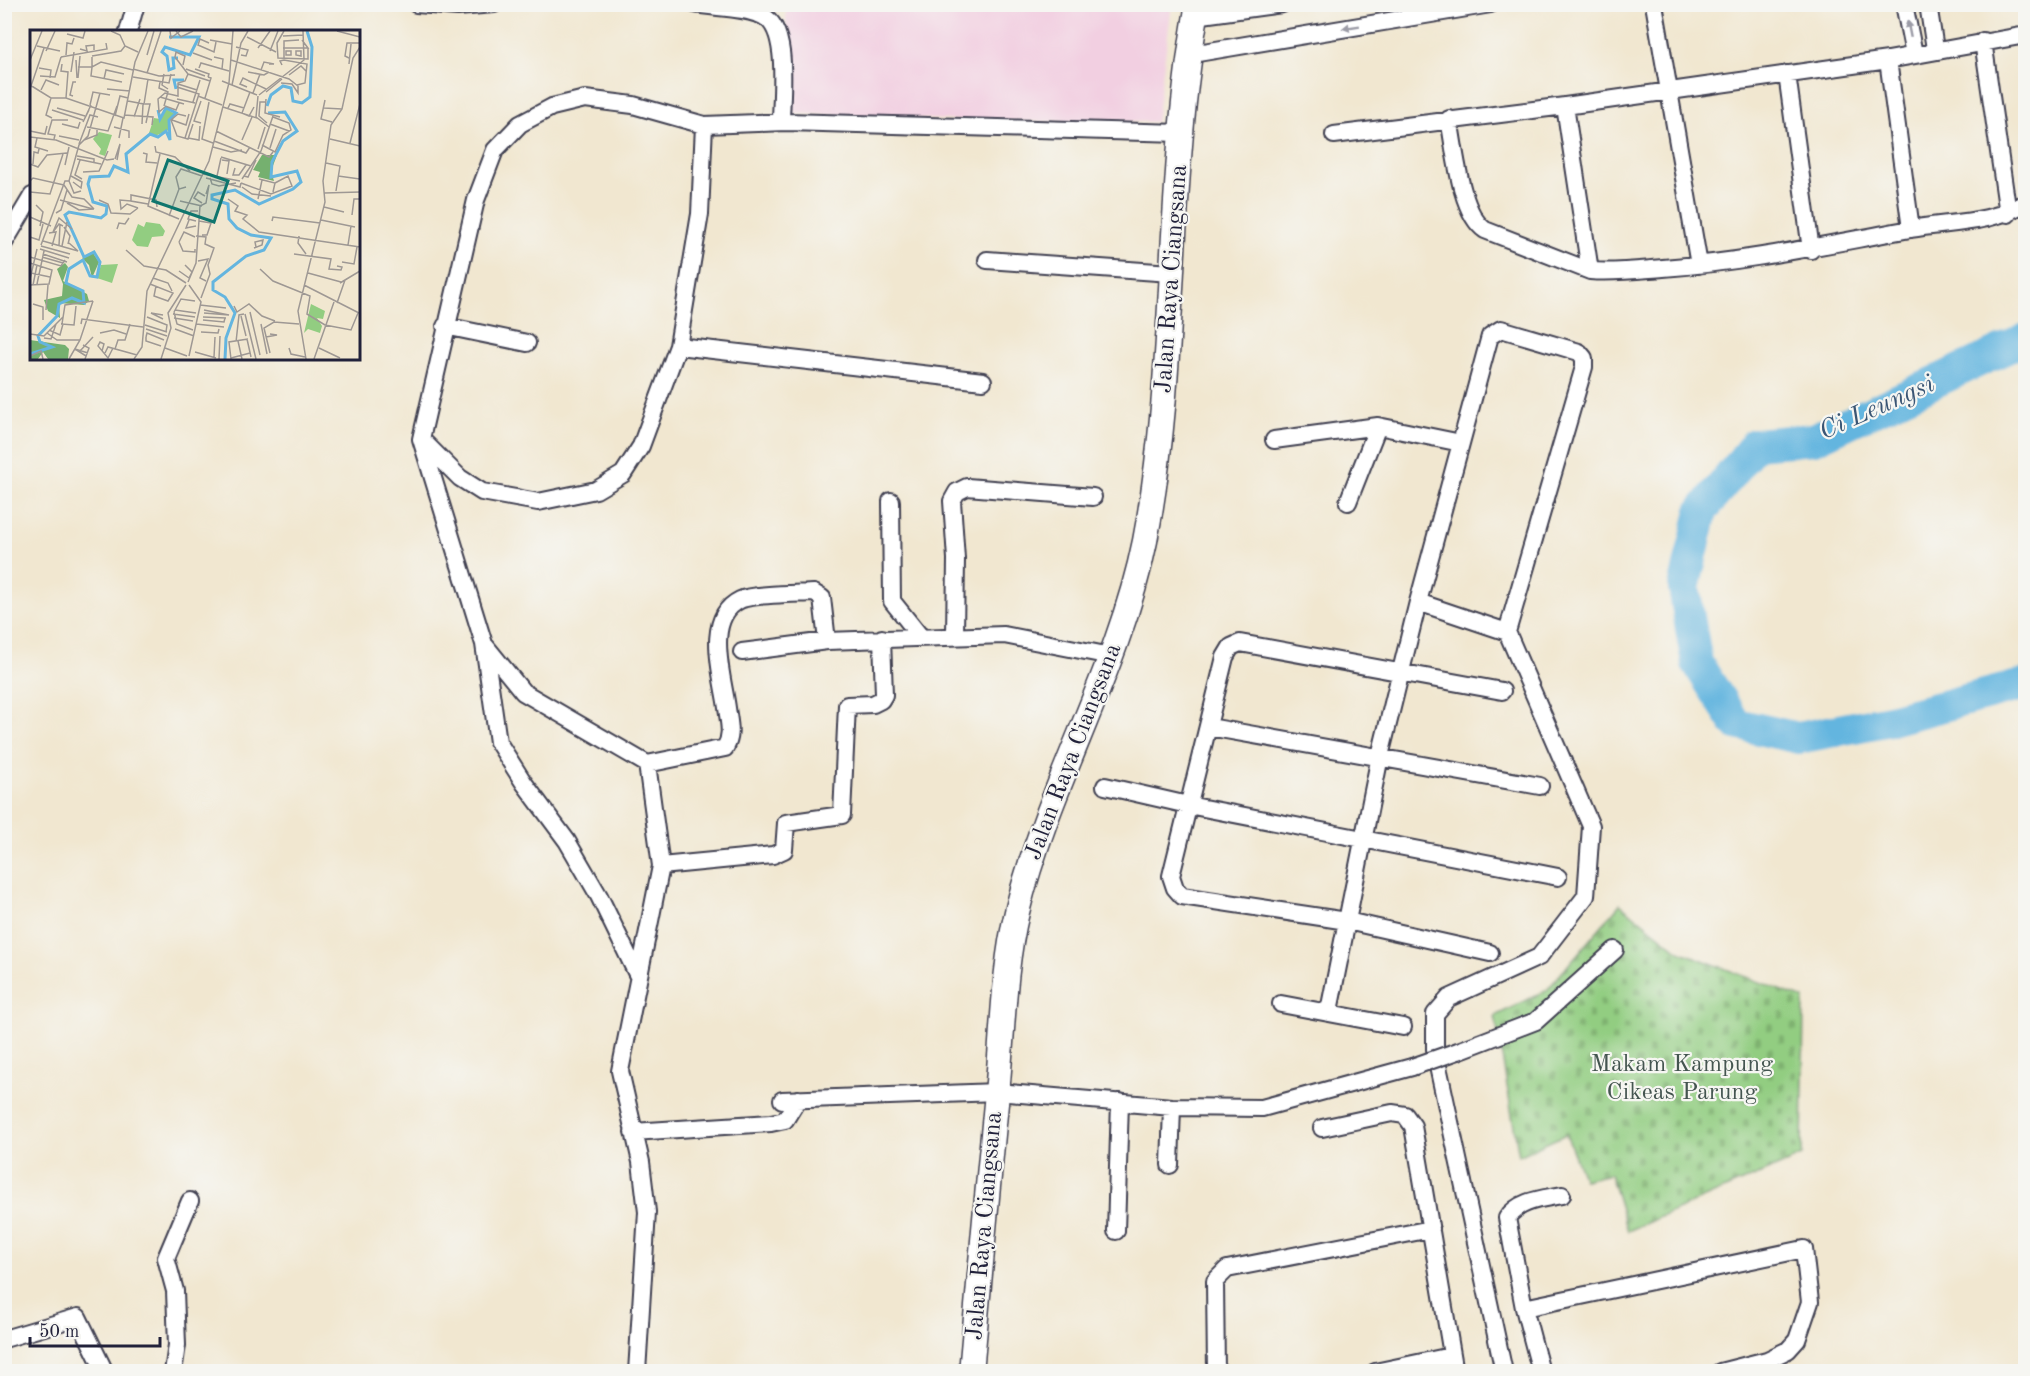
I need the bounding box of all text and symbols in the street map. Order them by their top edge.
one-way arrow [1904,20,1913,39]
one-way arrow [1341,23,1360,32]
inset map [30,30,360,360]
street label: Jalan Raya Ciangsana [1152,164,1192,394]
water label: Ci Leungsi [1815,371,1939,445]
street label: Jalan Raya Ciangsana [1022,640,1126,863]
park label: Makam Kampung Cikeas Parung [1591,1053,1773,1105]
street label: Jalan Raya Ciangsana [963,1111,1007,1341]
scale bar [30,1310,160,1348]
text: 50 m [39,1323,79,1341]

